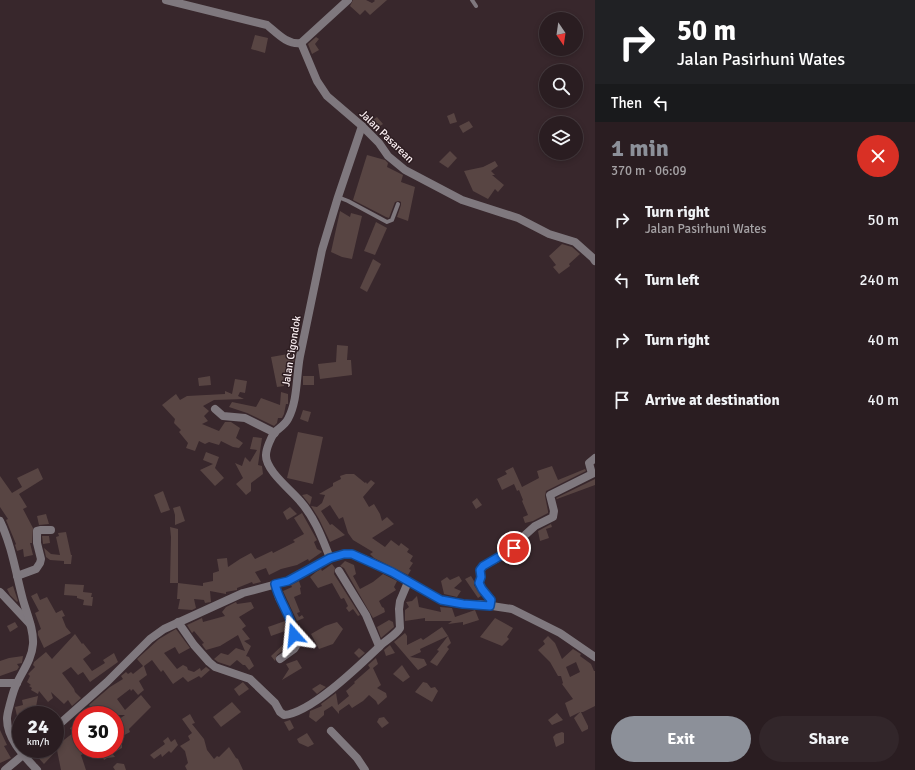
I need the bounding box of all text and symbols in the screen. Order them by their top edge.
north arrow [539,12,583,56]
map controls [539,12,583,160]
text: 50 m [677,14,736,48]
icon: right [611,16,663,68]
text: Jalan Pasirhuni Wates [677,48,845,70]
button: search [539,64,583,108]
icon: left [650,92,672,114]
text: Then [611,94,642,112]
street label: Jalan Pasarean [357,107,416,165]
button: layers [539,116,583,160]
text: 1 min [611,133,669,163]
button: close [857,135,899,177]
text: 370 m · 06:09 [611,163,687,179]
text: Turn right [645,203,710,221]
icon: right [611,209,633,231]
text: 50 m [868,211,899,229]
text: Jalan Pasirhuni Wates [645,221,766,237]
icon: left [611,269,633,291]
text: Turn left [645,271,699,289]
text: 240 m [859,271,899,289]
street label: Jalan Cigondok [279,314,304,387]
icon: right [611,329,633,351]
text: Turn right [645,331,710,349]
text: 40 m [868,331,899,349]
icon: arrive [611,389,633,411]
text: Arrive at destination [645,391,780,409]
text: 40 m [868,391,899,409]
pin [497,531,531,565]
icon: arrive [503,537,525,559]
position arrow [273,614,315,656]
speed limit sign: 30 [72,706,124,758]
text: 24 [27,714,49,739]
button: Exit [611,716,751,762]
button: Share [759,716,899,762]
text: km/h [27,736,49,748]

